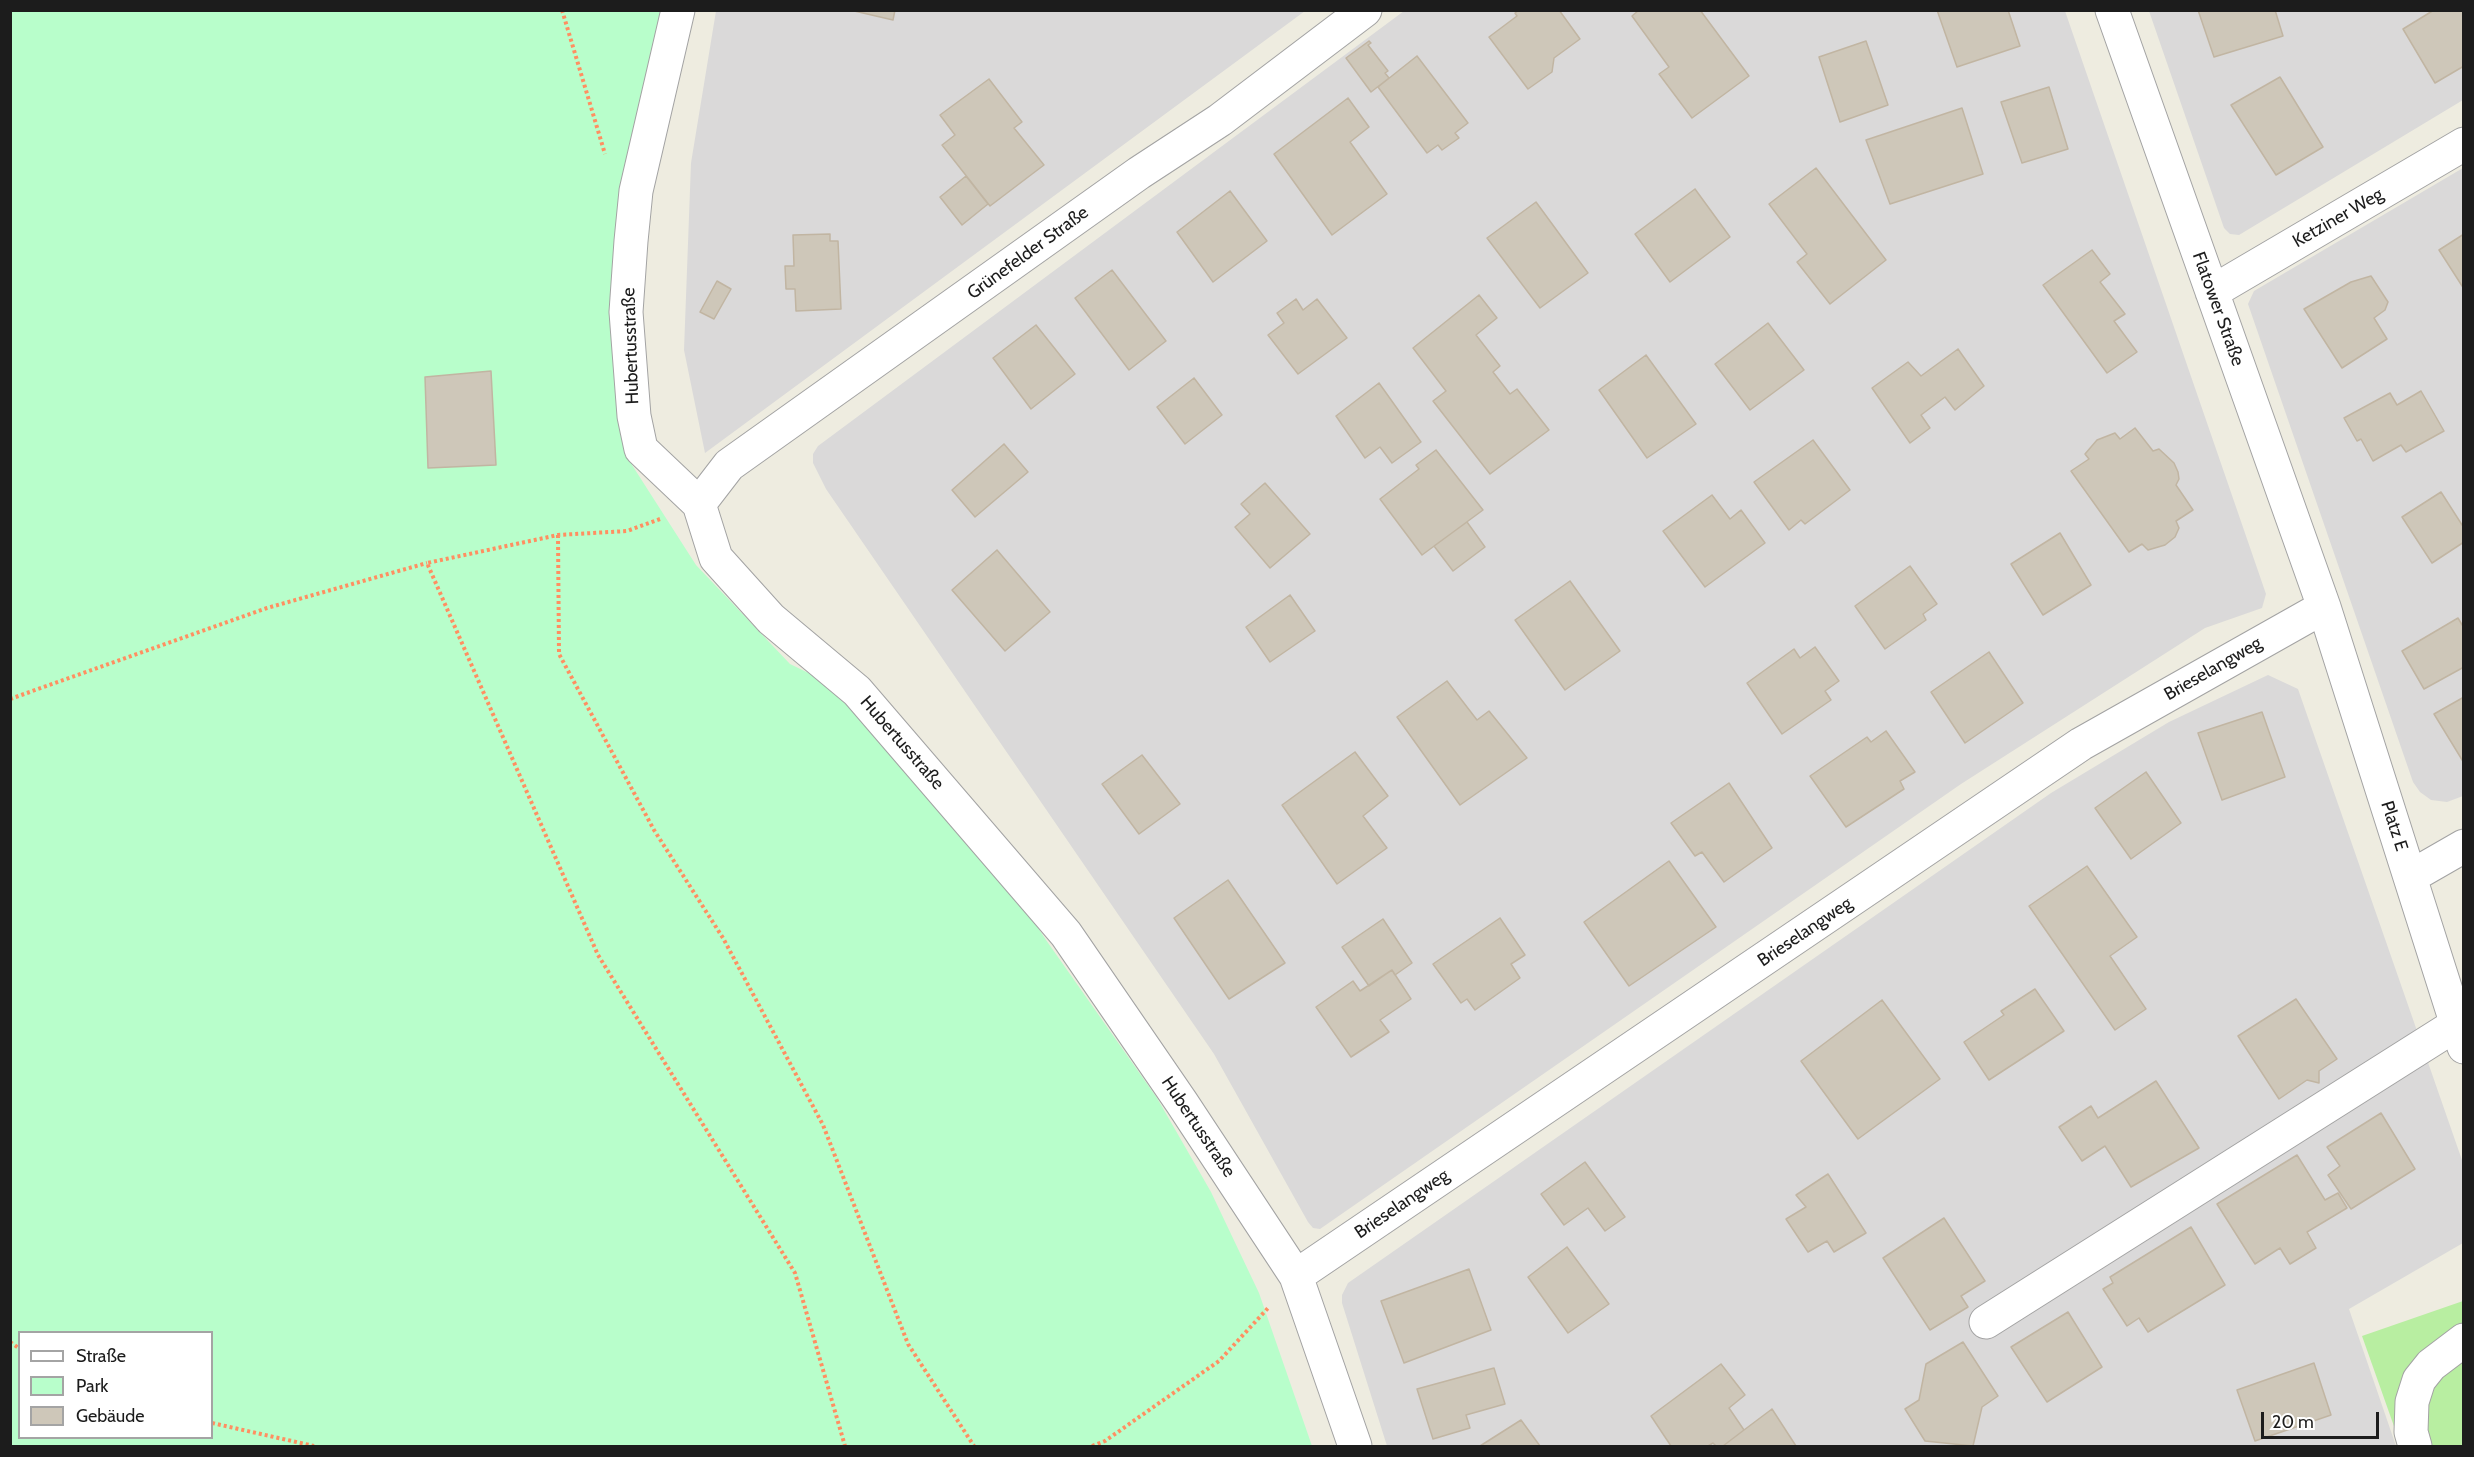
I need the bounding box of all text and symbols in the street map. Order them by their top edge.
street label: Ketziner Weg [2289,183,2387,253]
street label: Grünefelder Straße [963,202,1093,304]
street label: Flatower Straße [2187,249,2249,369]
street label: Hubertusstraße [618,287,644,405]
street label: Brieselangweg [2160,632,2266,706]
street label: Hubertusstraße [855,692,949,794]
street label: Platz E [2376,798,2412,854]
street label: Brieselangweg [1754,893,1856,971]
street label: Hubertusstraße [1156,1072,1240,1182]
street label: Brieselangweg [1351,1165,1453,1243]
legend [18,1331,213,1439]
text: Straße [76,1345,126,1367]
text: Park [76,1375,108,1397]
scale bar [2264,1400,2382,1438]
text: Gebäude [76,1405,145,1427]
text: 20 m [2272,1411,2314,1433]

